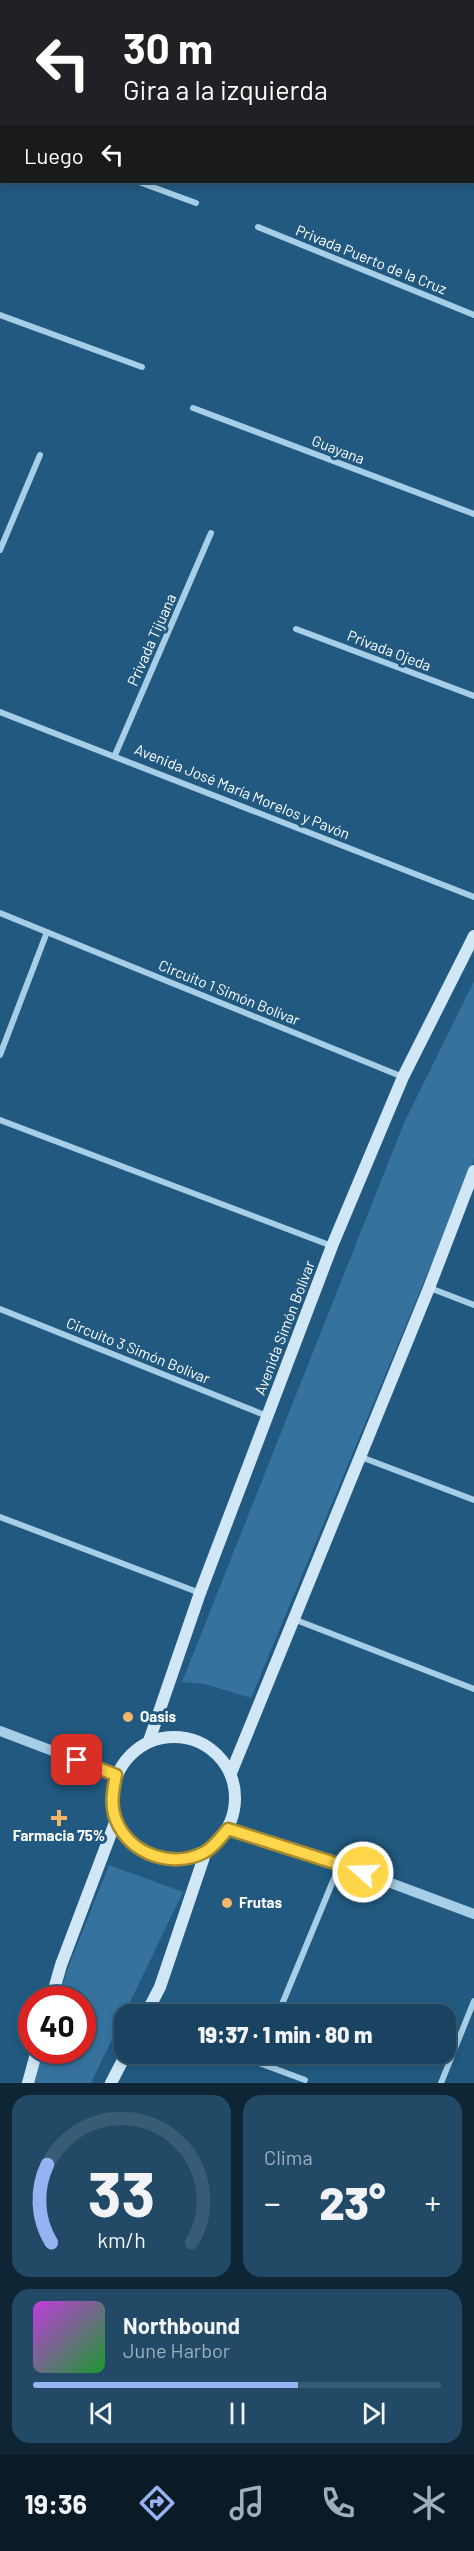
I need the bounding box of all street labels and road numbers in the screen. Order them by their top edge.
street label: Privada Puerto de la Cruz [293,221,450,298]
street label: Guayana [309,431,367,467]
street label: Privada Tijuana [123,591,179,689]
street label: Privada Ojeda [345,626,434,674]
street label: Avenida José María Morelos y Pavón [132,740,353,843]
street label: Circuito 1 Simón Bolívar [156,955,303,1029]
street label: Avenida Simón Bolívar [250,1257,318,1397]
street label: Circuito 3 Simón Bolívar [64,1313,213,1387]

